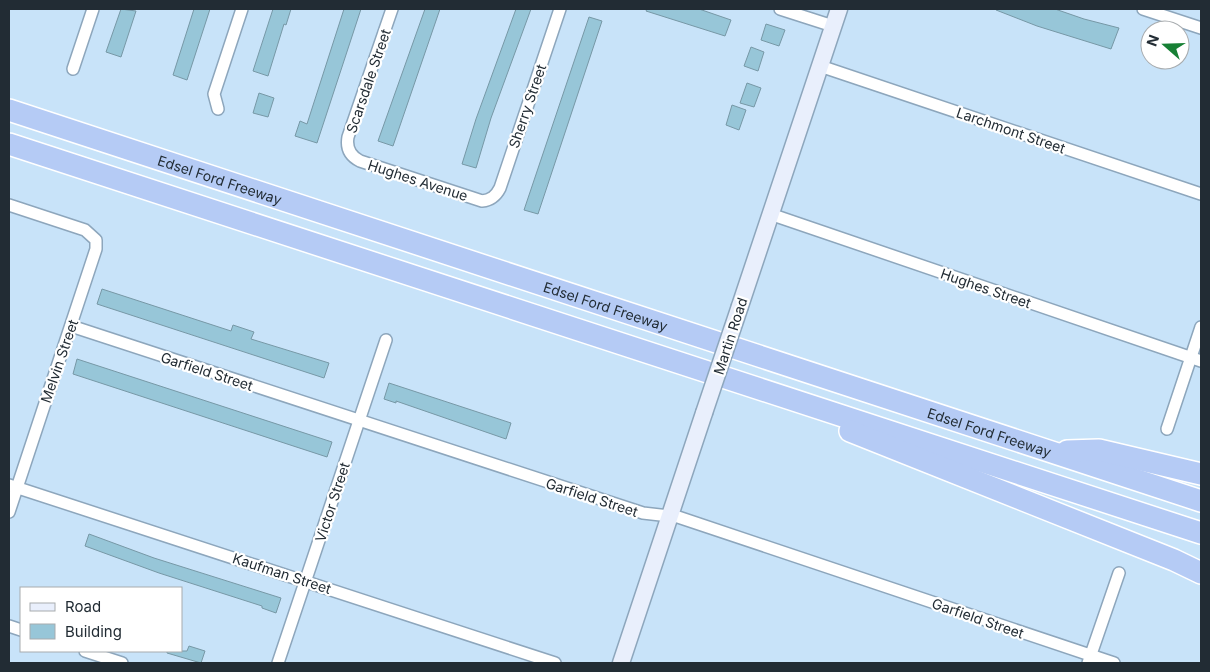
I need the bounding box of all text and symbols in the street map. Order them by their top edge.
north arrow [1140,20,1190,70]
street label: Scarsdale Street [342,26,394,135]
text: N [1143,32,1162,48]
street label: Sherry Street [505,61,549,150]
street label: Larchmont Street [954,103,1068,157]
street label: Edsel Ford Freeway [156,151,284,208]
street label: Hughes Avenue [366,156,470,204]
street label: Hughes Street [939,265,1034,312]
street label: Edsel Ford Freeway [542,277,670,334]
street label: Martin Road [710,295,750,377]
street label: Melvin Street [37,317,81,405]
street label: Garfield Street [159,348,256,394]
street label: Edsel Ford Freeway [925,403,1054,460]
street label: Victor Street [311,460,353,544]
street label: Garfield Street [544,474,641,520]
street label: Kaufman Street [231,549,334,597]
legend [20,587,182,652]
street label: Garfield Street [930,594,1027,642]
text: Road [65,597,101,616]
text: Building [65,622,122,641]

